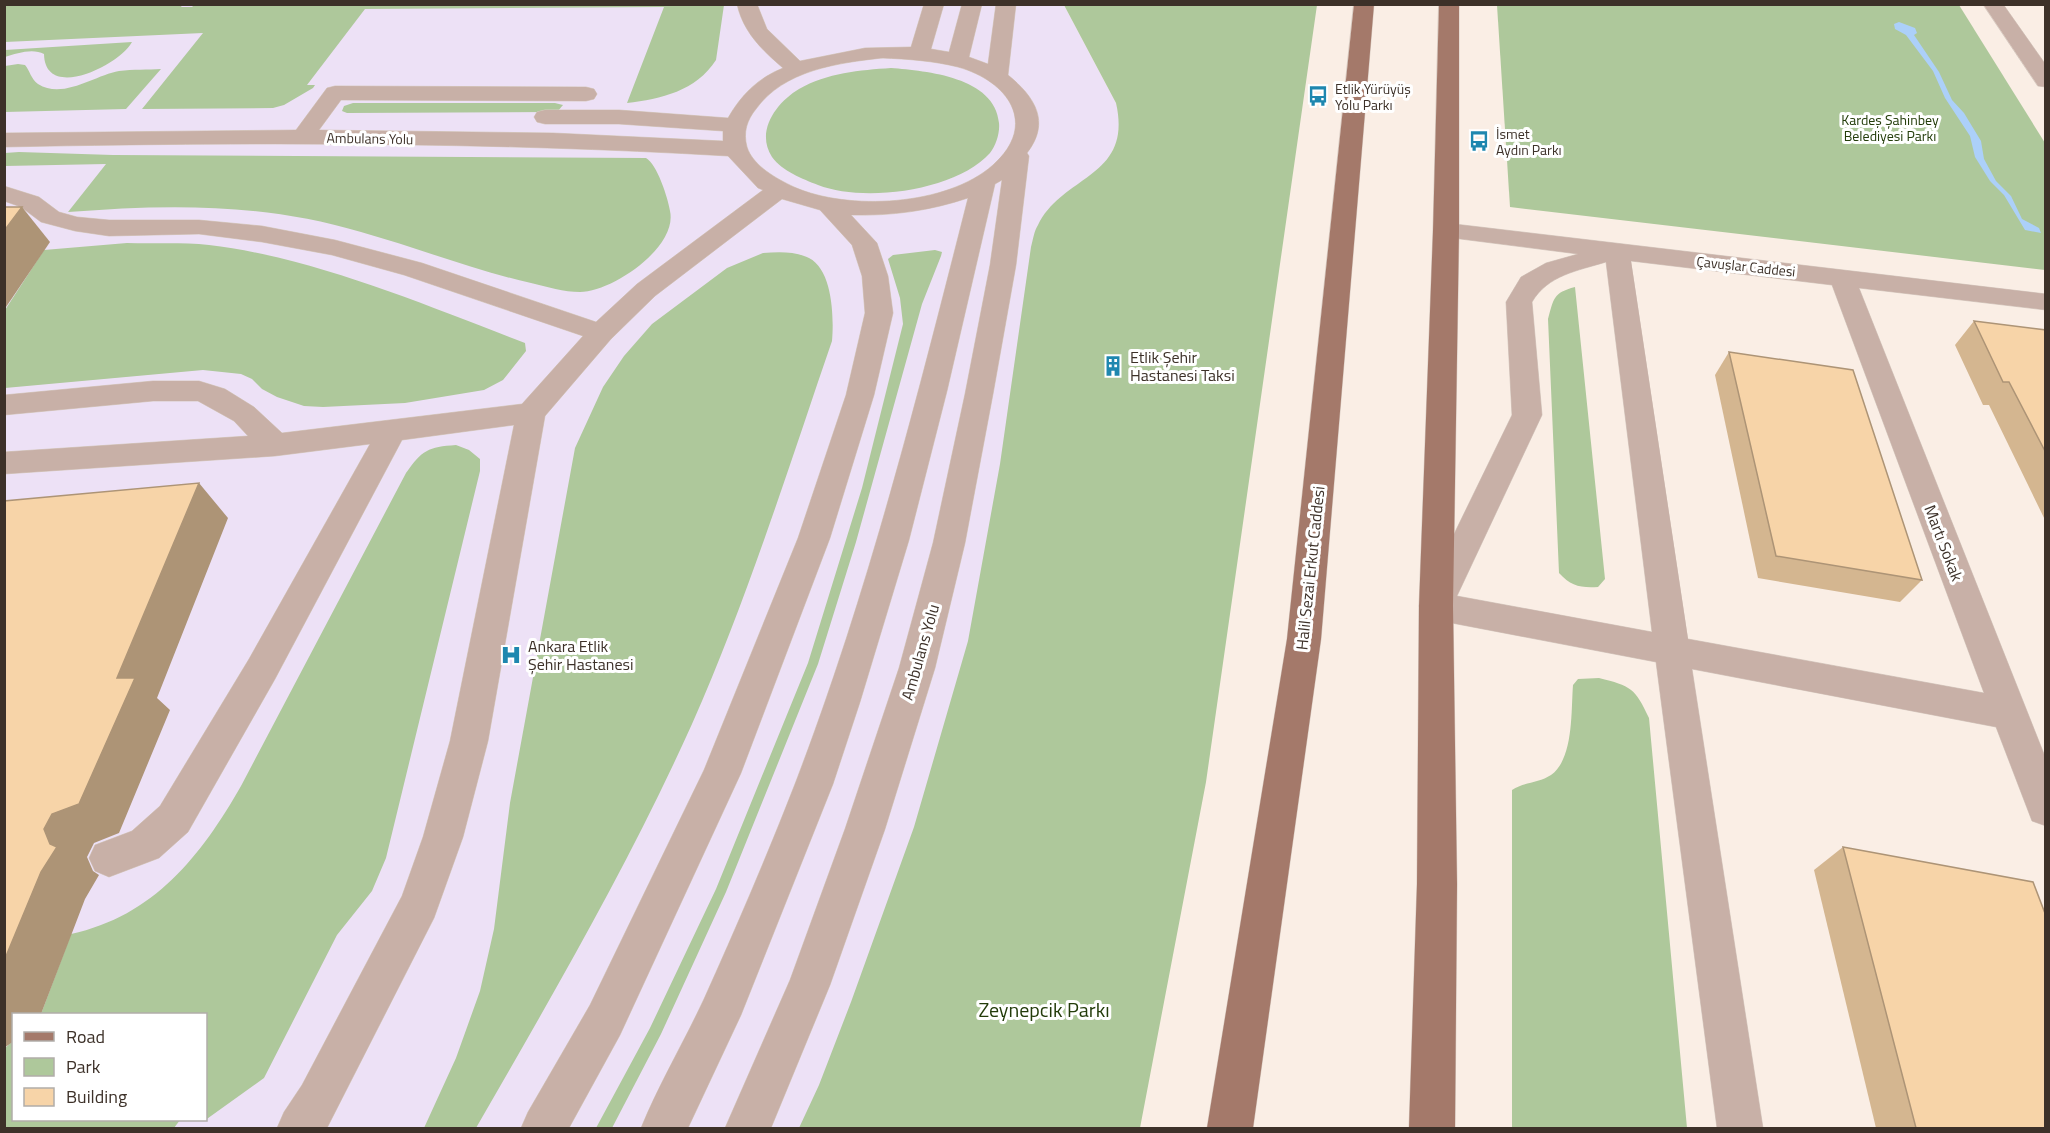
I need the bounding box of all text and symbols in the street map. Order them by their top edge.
place label: Etlik Yürüyüş Yolu Parkı [1335,78,1411,115]
bus stop icon: Etlik Yürüyüş Yolu Parkı [1306,84,1330,108]
park label: Kardeş Şahinbey Belediyesi Parkı [1841,109,1939,146]
place label: İsmet Aydın Parkı [1496,123,1562,160]
street label: Ambulans Yolu [326,127,414,149]
bus stop icon: İsmet Aydın Parkı [1467,129,1491,153]
street label: Çavuşlar Caddesi [1695,250,1797,282]
place label: Etlik Şehir Hastanesi Taksi [1130,345,1235,387]
building icon: Etlik Şehir Hastanesi Taksi [1101,354,1125,378]
street label: Halil Sezai Erkut Caddesi [1289,485,1331,651]
street label: Martı Sokak [1918,501,1970,585]
street label: Ambulans Yolu [895,601,945,703]
place label: Ankara Etlik Şehir Hastanesi [528,634,633,676]
hospital icon: Ankara Etlik Şehir Hastanesi [499,643,523,667]
park label: Zeynepcik Parkı [978,994,1110,1025]
legend [12,1013,207,1121]
text: Road [66,1023,105,1050]
text: Park [66,1053,101,1080]
text: Building [66,1083,127,1110]

